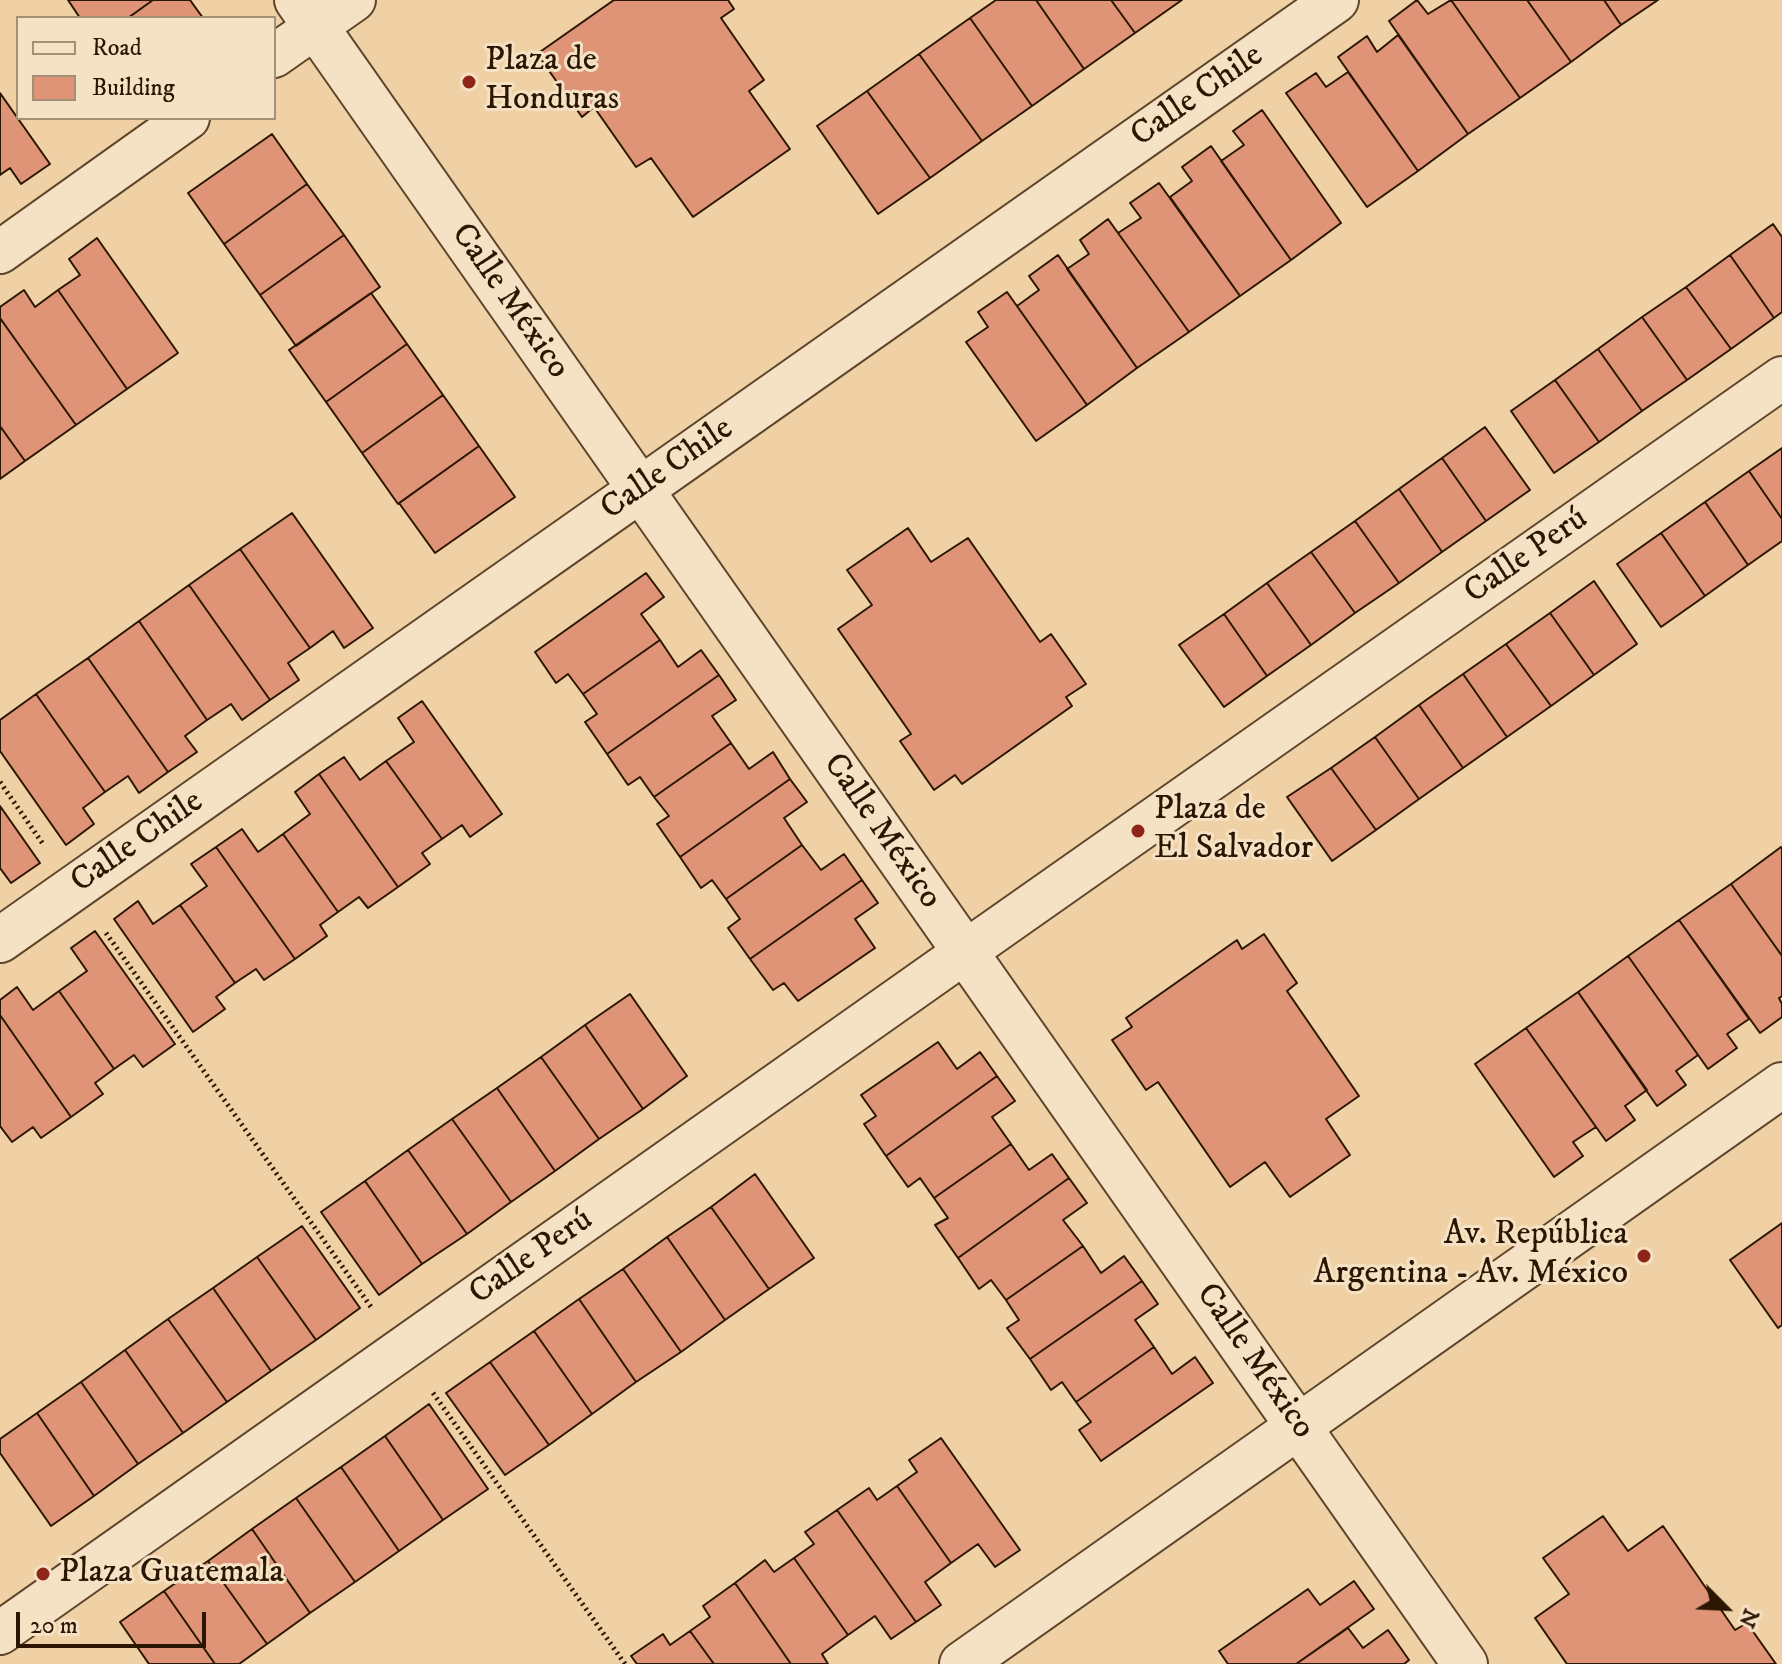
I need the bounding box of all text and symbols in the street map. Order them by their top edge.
legend [16,16,276,120]
text: Road [92,33,142,63]
street label: Calle Chile [1124,37,1272,157]
place label: Plaza de Honduras [485,42,619,122]
text: Building [92,73,175,103]
marker: Plaza de Honduras [460,73,478,91]
street label: Calle México [441,217,577,387]
street label: Calle Chile [594,410,742,530]
street label: Calle Perú [1457,500,1597,614]
street label: Calle México [813,747,949,917]
street label: Calle Chile [64,783,212,903]
place label: Plaza de El Salvador [1154,791,1313,870]
marker: Plaza de El Salvador [1129,822,1147,840]
street label: Calle Perú [462,1201,602,1315]
place label: Av. República Argentina - Av. México [1314,1216,1628,1296]
marker: Av. República Argentina - Av. México [1635,1247,1653,1265]
street label: Calle México [1186,1277,1322,1447]
place label: Plaza Guatemala [59,1554,284,1594]
marker: Plaza Guatemala [34,1565,52,1583]
north arrow [1686,1568,1766,1648]
scale bar [20,1596,210,1646]
text: N [1732,1604,1764,1632]
text: 20 m [30,1611,78,1641]

